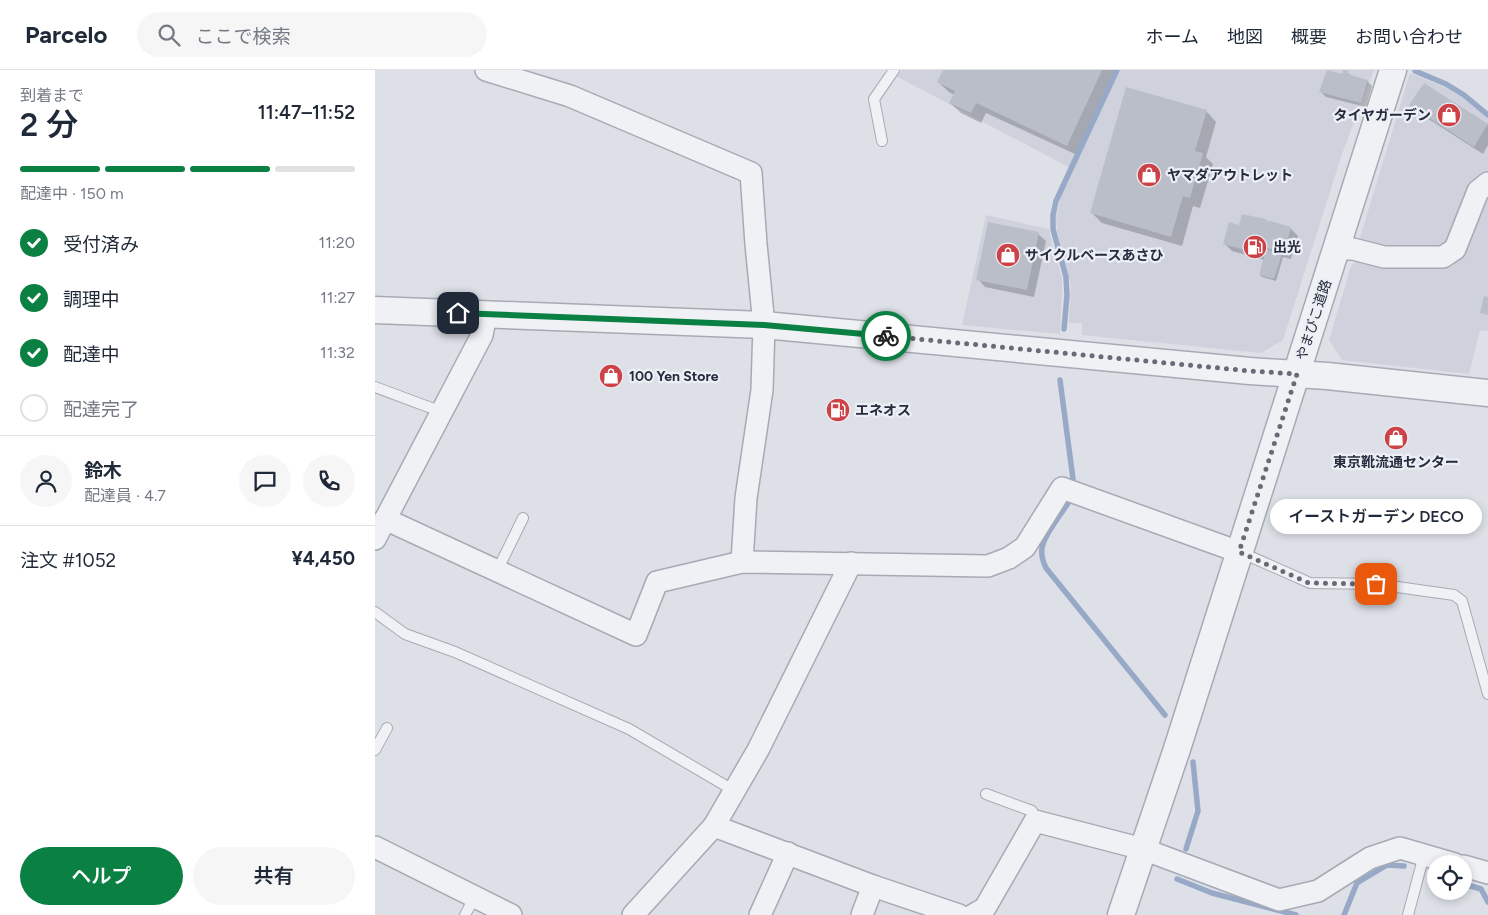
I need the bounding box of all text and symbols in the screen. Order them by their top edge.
search box [137,12,487,57]
text: Parcelo [25,20,107,49]
icon: search [155,21,183,49]
text: ここで検索 [195,25,290,48]
text: ホーム [1146,26,1199,48]
text: 地図 [1227,26,1263,48]
text: 概要 [1291,26,1327,48]
text: お問い合わせ [1355,26,1463,48]
text: 到着まで [20,86,84,105]
text: 11:47–11:52 [258,101,355,124]
shop icon: タイヤガーデン [1436,102,1462,128]
text: 2 分 [20,106,78,144]
place label: タイヤガーデン [1333,107,1431,124]
shop icon: ヤマダアウトレット [1136,162,1162,188]
place label: ヤマダアウトレット [1167,167,1293,184]
text: 配達中 · 150 m [20,184,124,203]
icon: check [20,229,48,257]
text: 受付済み [63,233,139,256]
text: 11:20 [319,233,355,252]
fuel station icon: 出光 [1242,234,1268,260]
place label: 出光 [1273,239,1301,256]
shop icon: サイクルベースあさひ [995,242,1021,268]
place label: サイクルベースあさひ [1025,247,1164,264]
street label: やまびこ道路 [1293,277,1335,363]
icon: check [20,284,48,312]
text: 調理中 [63,288,120,311]
text: 11:27 [320,288,355,307]
pin [437,292,479,334]
icon: home [444,299,472,327]
courier [861,311,911,361]
icon: bike [872,322,900,350]
icon: check [20,339,48,367]
text: 配達中 [63,343,120,366]
text: 11:32 [320,343,355,362]
shop icon: 100 Yen Store [598,363,624,389]
place label: 100 Yen Store [629,368,719,385]
fuel station icon: エネオス [825,397,851,423]
text: 配達完了 [63,398,139,421]
place label: エネオス [855,402,911,419]
shop icon: 東京靴流通センター [1383,425,1409,451]
place label: 東京靴流通センター [1333,454,1459,471]
button: person [20,455,72,507]
button: chat [239,455,291,507]
button: phone [303,455,355,507]
text: 鈴木 [84,459,122,482]
text: 配達員 · 4.7 [84,486,166,505]
callout: イーストガーデン DECO [1270,499,1482,534]
text: イーストガーデン DECO [1288,507,1464,526]
text: ¥4,450 [291,547,355,570]
text: 注文 #1052 [20,549,116,572]
pin [1355,563,1397,605]
icon: bag [1362,570,1390,598]
button: ヘルプ [20,847,183,905]
button: 共有 [193,847,355,905]
map controls [1427,855,1472,900]
button: locate [1427,855,1472,900]

